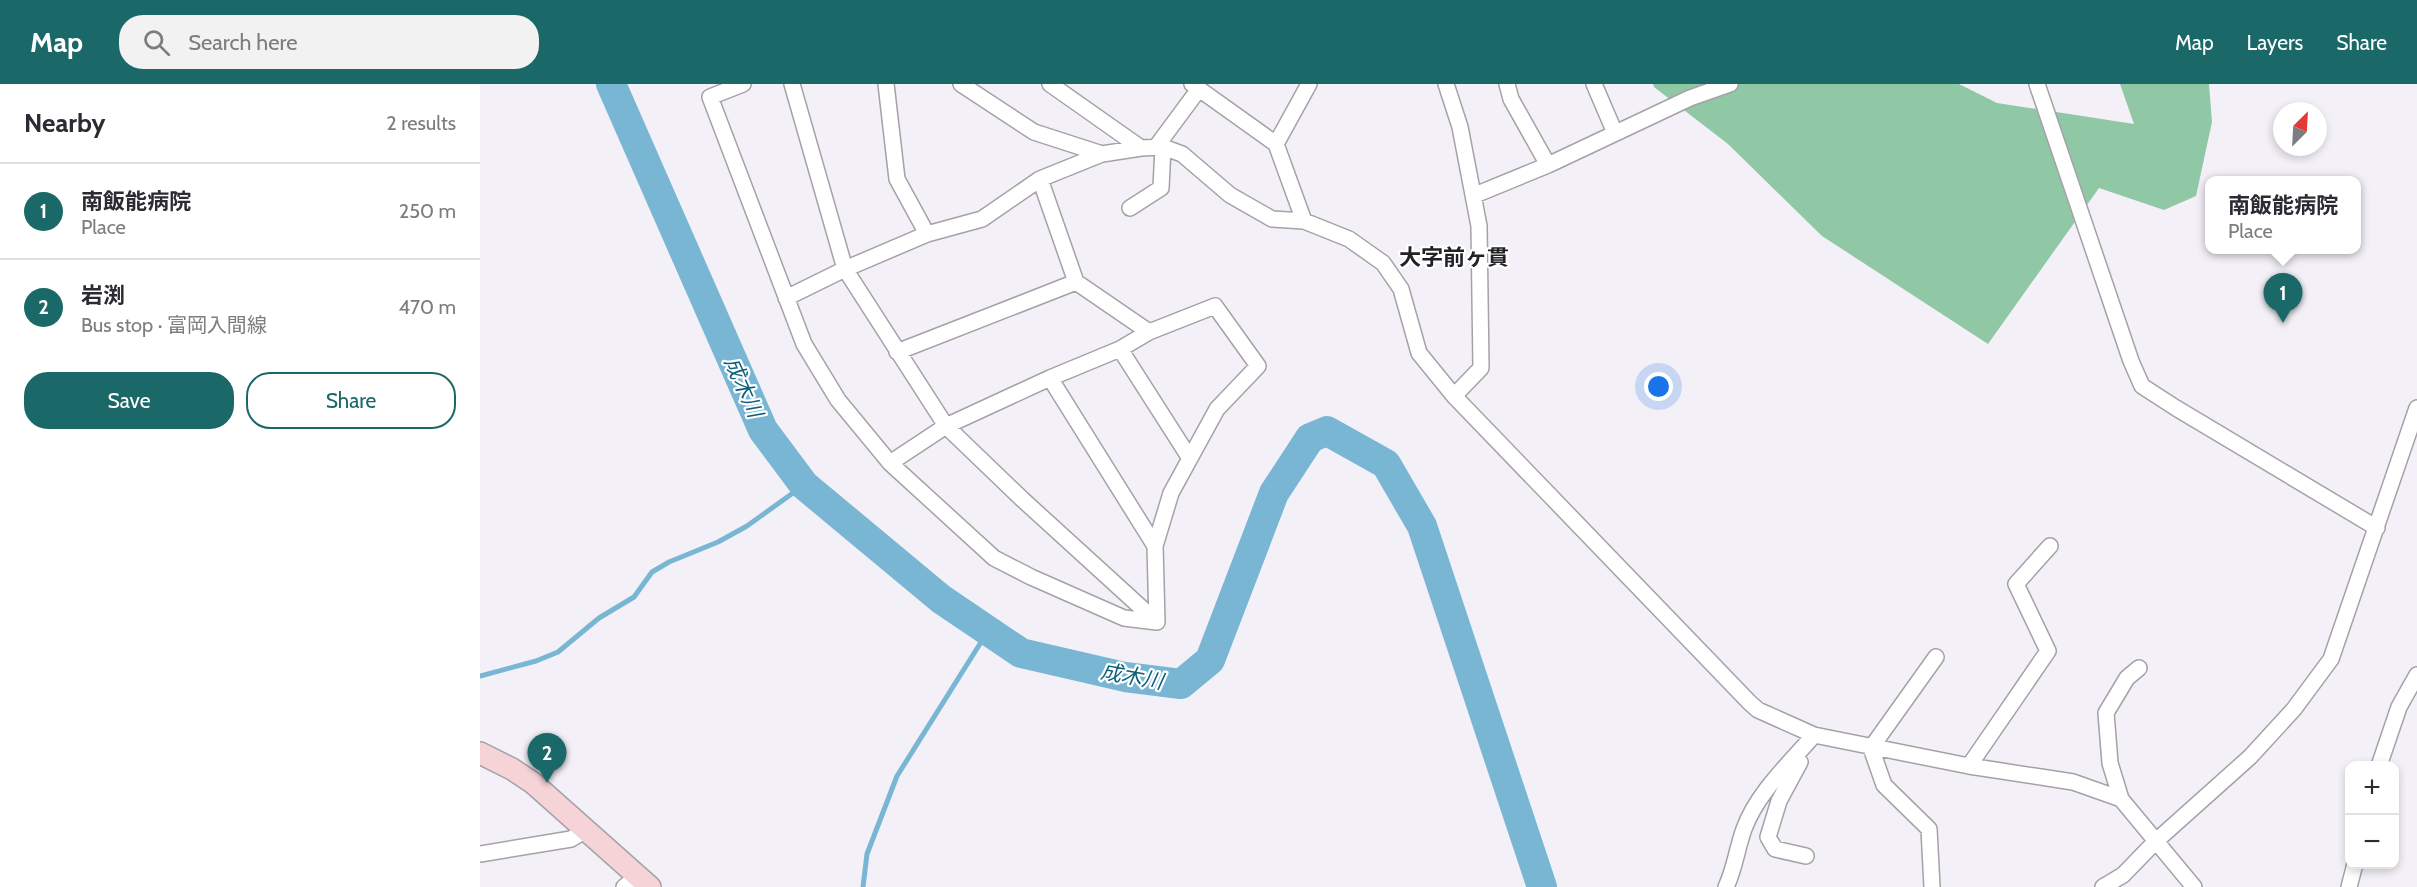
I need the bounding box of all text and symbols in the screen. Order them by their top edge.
search box [119,15,539,69]
text: Map [30,25,83,59]
icon: search [140,26,173,59]
text: Search here [188,29,297,56]
text: Map [2175,30,2214,55]
text: Layers [2247,30,2303,55]
text: Share [2336,30,2387,55]
north arrow [2273,102,2327,156]
text: Nearby [24,107,105,139]
text: 2 results [386,111,456,135]
popup [2205,176,2361,254]
text: 南飯能病院 [81,188,191,215]
text: 南飯能病院 [2228,192,2338,219]
text: 1 [40,199,47,223]
text: 250 m [399,199,456,223]
text: Place [81,215,126,239]
text: Place [2228,219,2273,243]
district label: 大字前ヶ貫 [1399,244,1509,271]
pin: 1 [2264,274,2302,323]
text: 岩渕 [81,282,125,309]
text: 2 [38,295,49,319]
text: 470 m [399,295,456,319]
text: Bus stop · 富岡入間線 [81,313,267,337]
water label: 成木川 [720,353,769,423]
button: Save [24,372,234,429]
button: Share [246,372,456,429]
your location [1644,372,1673,401]
water label: 成木川 [1099,658,1167,694]
pin: 2 [528,734,566,783]
map controls [2345,761,2399,869]
button: + [2345,761,2399,815]
button: − [2345,815,2399,869]

